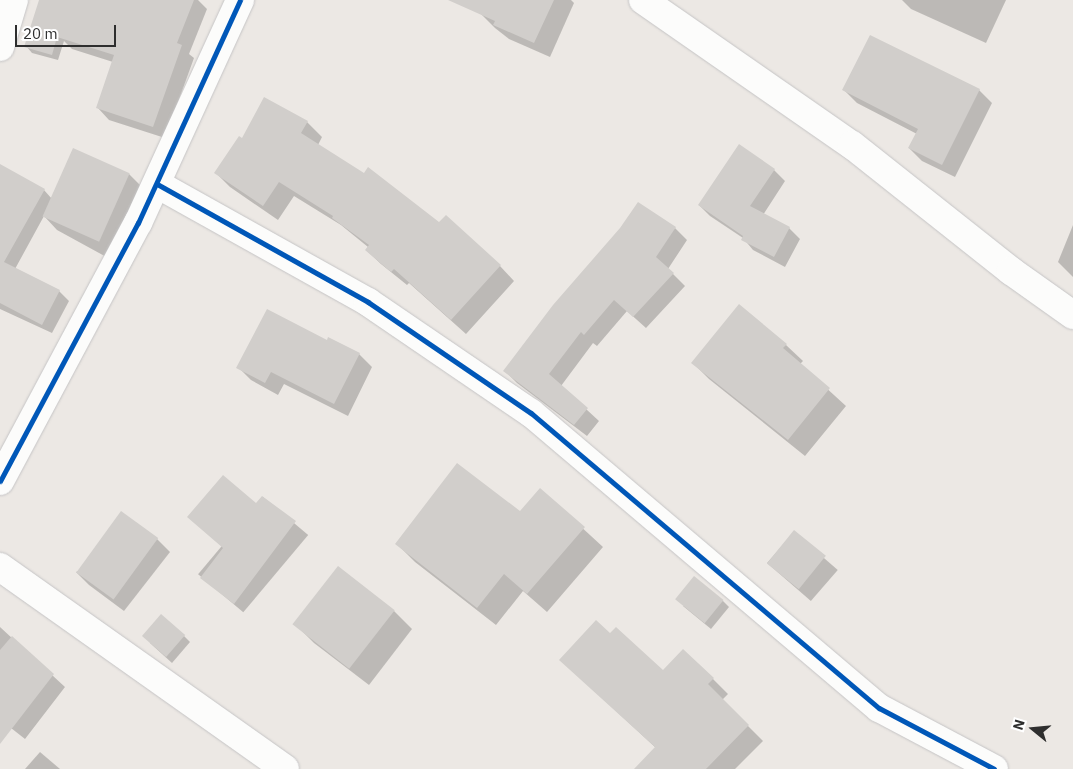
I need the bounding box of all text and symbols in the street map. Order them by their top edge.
scale bar [18,15,119,47]
text: 20 m [23,24,58,43]
north arrow [1008,704,1058,754]
text: N [1009,717,1029,732]

